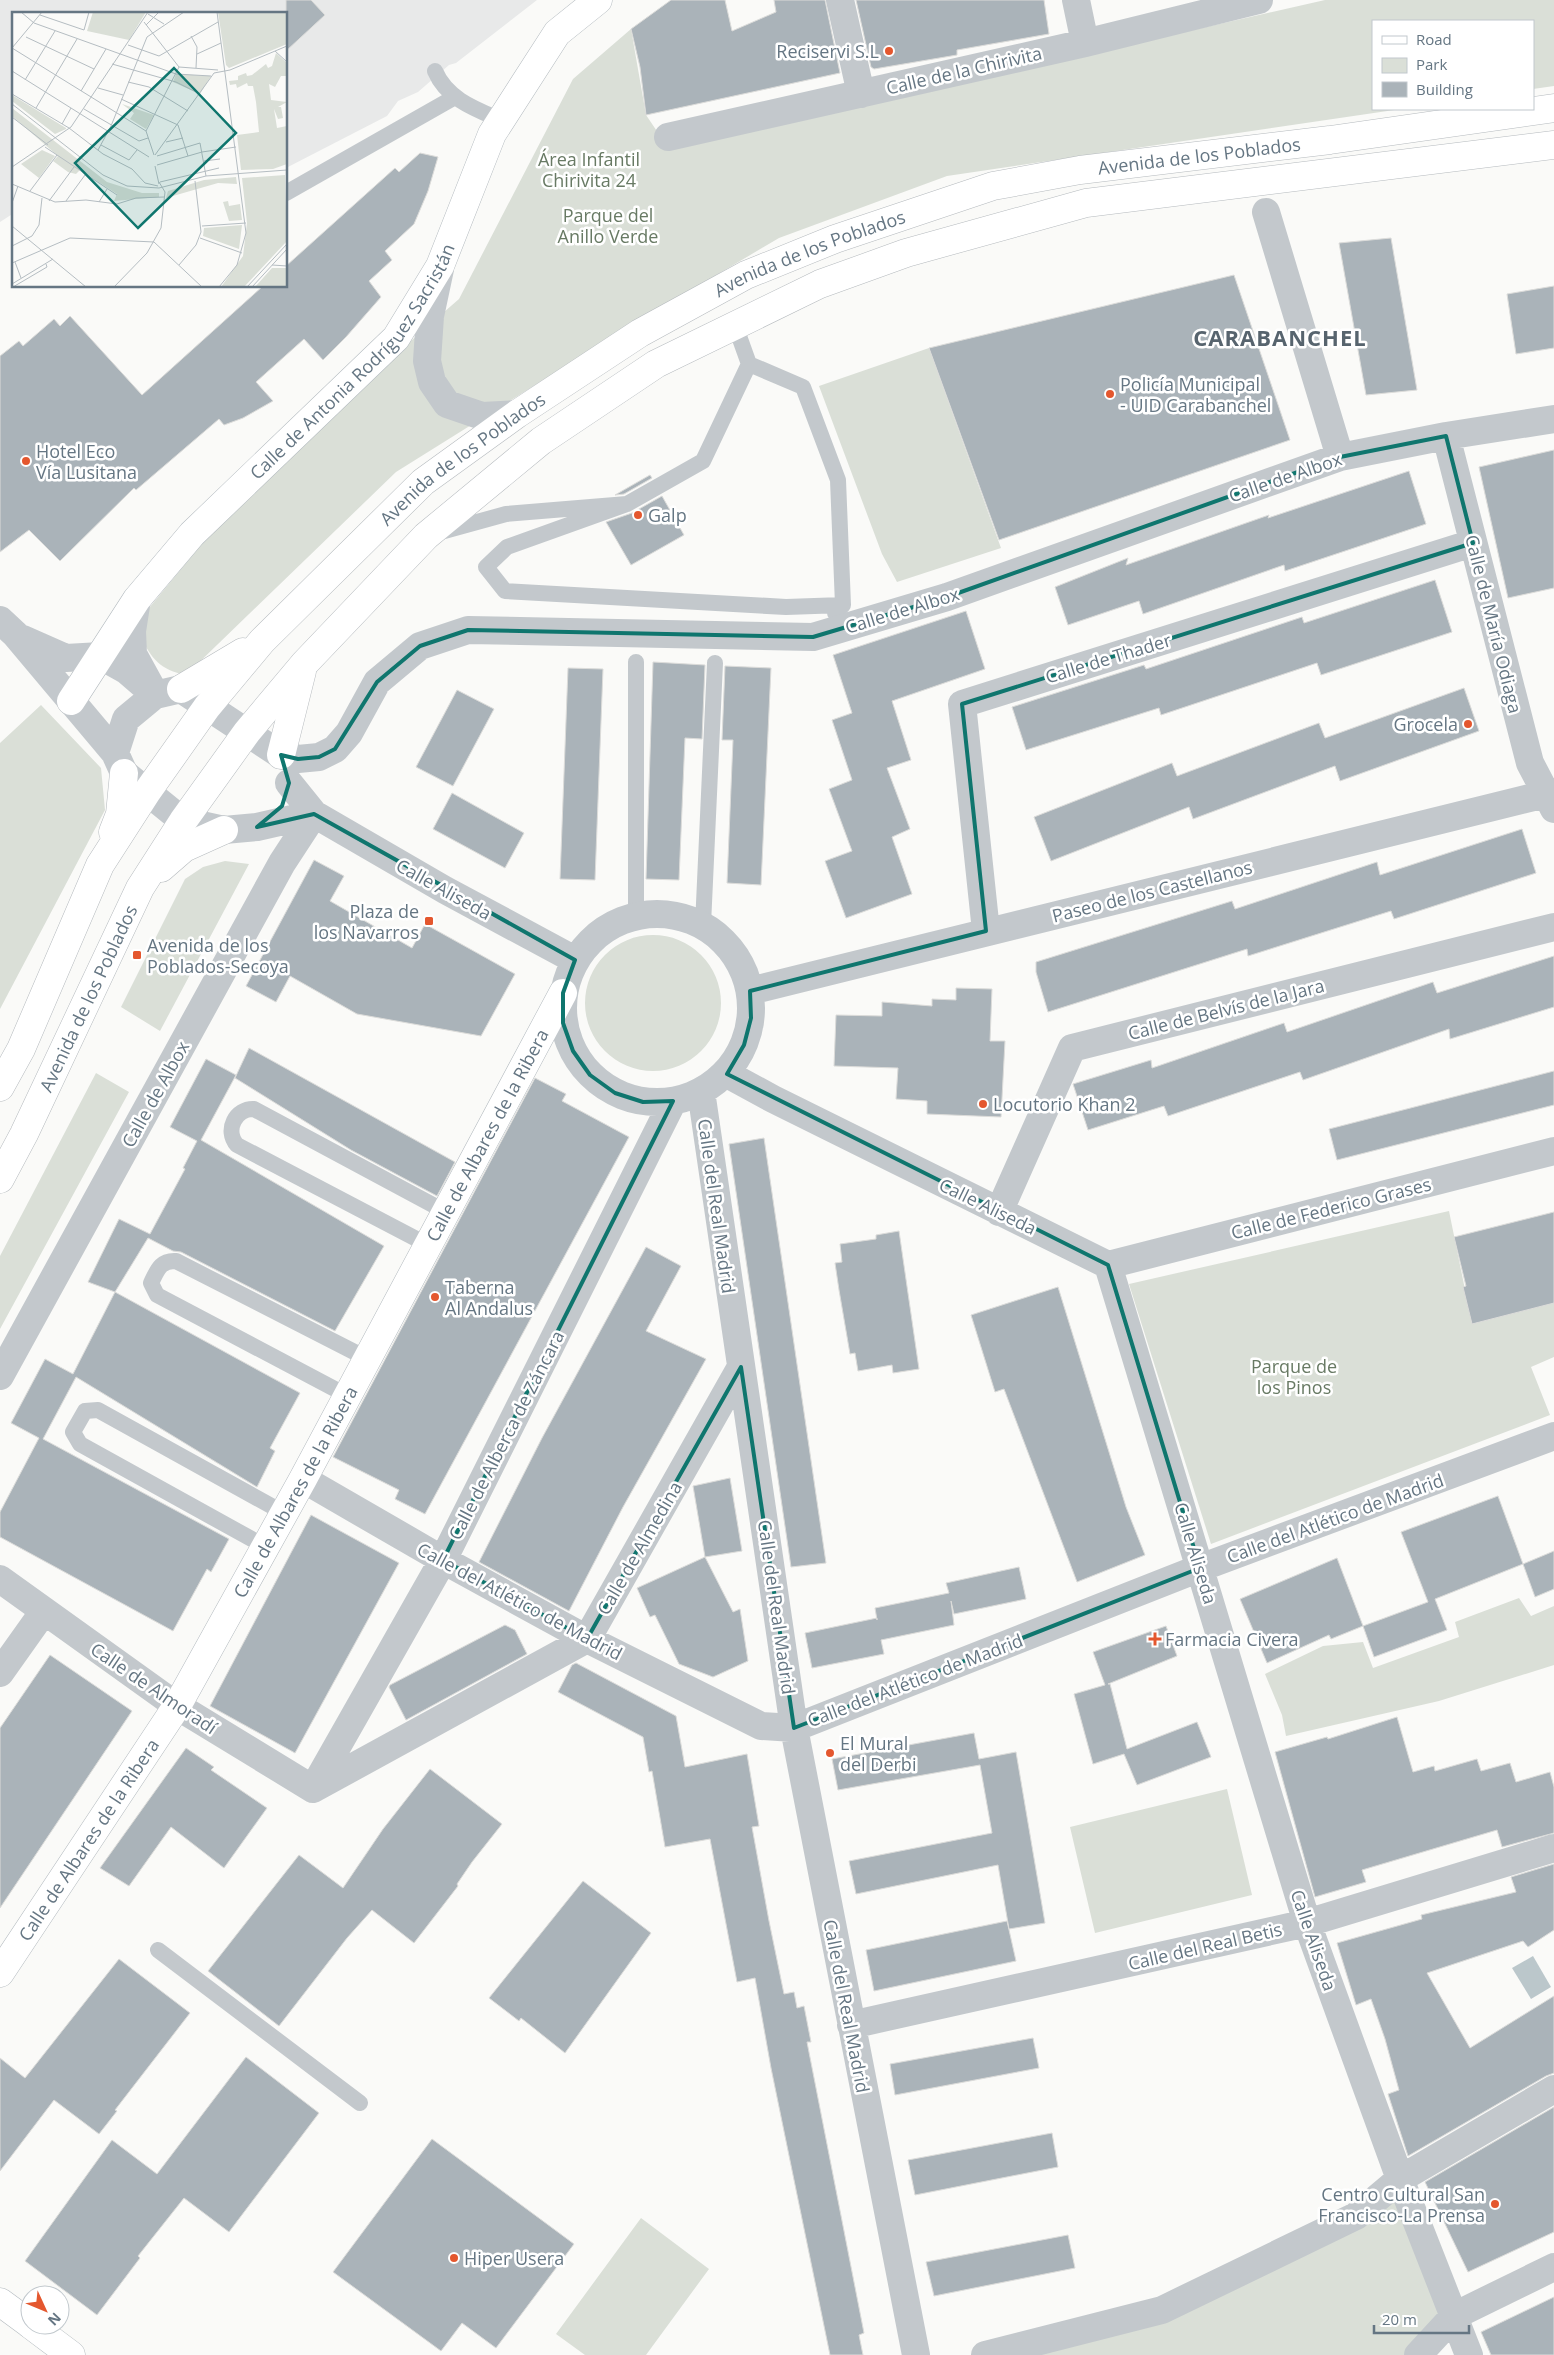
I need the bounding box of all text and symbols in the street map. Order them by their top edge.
inset map [12,12,288,288]
legend [1372,20,1534,110]
text: Road [1416,29,1452,49]
place label: Reciservi S.L [776,39,879,63]
street label: Calle de la Chirivita [884,40,1044,100]
marker: Reciservi S.L [883,45,895,57]
text: Park [1416,54,1447,74]
text: Building [1416,79,1473,99]
street label: Avenida de los Poblados [1097,132,1302,180]
park label: Área Infantil Chirivita 24 [538,147,640,192]
park label: Parque del Anillo Verde [558,203,658,248]
street label: Avenida de los Poblados [710,204,908,302]
street label: Calle de Antonia Rodríguez Sacristán [244,240,460,484]
district label: CARABANCHEL [1193,322,1367,352]
place label: Policía Municipal - UID Carabanchel [1120,372,1271,417]
street label: Avenida de los Poblados [374,387,550,530]
marker: Policía Municipal - UID Carabanchel [1104,388,1116,400]
place label: Hotel Eco Vía Lusitana [36,439,137,484]
street label: Calle de Albox [1225,446,1345,508]
marker: Hotel Eco Vía Lusitana [20,455,32,467]
place label: Galp [648,503,687,527]
marker: Galp [632,509,644,521]
street label: Calle de María Odiaga [1460,532,1528,716]
street label: Calle de Albox [842,581,963,639]
street label: Calle de Thader [1042,627,1174,689]
place label: Grocela [1393,712,1458,736]
marker: Grocela [1462,718,1474,730]
street label: Calle Aliseda [392,853,496,925]
street label: Paseo de los Castellanos [1049,855,1255,927]
place label: Plaza de los Navarros [314,899,419,944]
street label: Avenida de los Poblados [34,901,142,1096]
marker: Plaza de los Navarros [423,915,435,927]
place label: Avenida de los Poblados-Secoya [147,933,289,978]
marker: Avenida de los Poblados-Secoya [131,949,143,961]
street label: Calle de Belvís de la Jara [1125,973,1327,1045]
street label: Calle de Albares de la Ribera [420,1025,554,1246]
street label: Calle de Albox [116,1036,194,1152]
place label: Locutorio Khan 2 [993,1092,1136,1116]
marker: Locutorio Khan 2 [977,1098,989,1110]
street label: Calle del Real Madrid [693,1117,741,1295]
street label: Calle Aliseda [935,1172,1041,1240]
street label: Calle de Federico Grases [1229,1172,1433,1244]
place label: Taberna Al Andalus [445,1275,533,1320]
marker: Taberna Al Andalus [429,1291,441,1303]
street label: Calle de Alberca de Záncara [443,1326,569,1544]
park label: Parque de los Pinos [1251,1354,1337,1399]
street label: Calle de Albares de la Ribera [227,1382,363,1602]
street label: Calle del Atlético de Madrid [1223,1468,1447,1568]
street label: Calle de Almedina [591,1477,687,1619]
street label: Calle Aliseda [1169,1499,1223,1607]
street label: Calle del Real Madrid [753,1518,801,1696]
street label: Calle del Atlético de Madrid [413,1537,627,1665]
place label: Farmacia Civera [1165,1627,1299,1651]
street label: Calle del Atlético de Madrid [804,1628,1026,1732]
marker: Farmacia Civera [1149,1633,1161,1645]
street label: Calle de Almoradí [86,1637,222,1739]
place label: El Mural del Derbi [840,1731,916,1776]
street label: Calle de Albares de la Ribera [13,1734,164,1945]
marker: El Mural del Derbi [824,1747,836,1759]
street label: Calle Aliseda [1285,1886,1343,1994]
street label: Calle del Real Madrid [818,1917,876,2095]
street label: Calle del Real Betis [1126,1917,1284,1975]
place label: Centro Cultural San Francisco-La Prensa [1318,2182,1485,2227]
marker: Centro Cultural San Francisco-La Prensa [1489,2198,1501,2210]
place label: Hiper Usera [464,2246,564,2270]
marker: Hiper Usera [448,2252,460,2264]
north arrow [20,2285,70,2335]
scale bar [1374,2302,1469,2334]
text: N [44,2309,66,2330]
text: 20 m [1382,2309,1417,2329]

